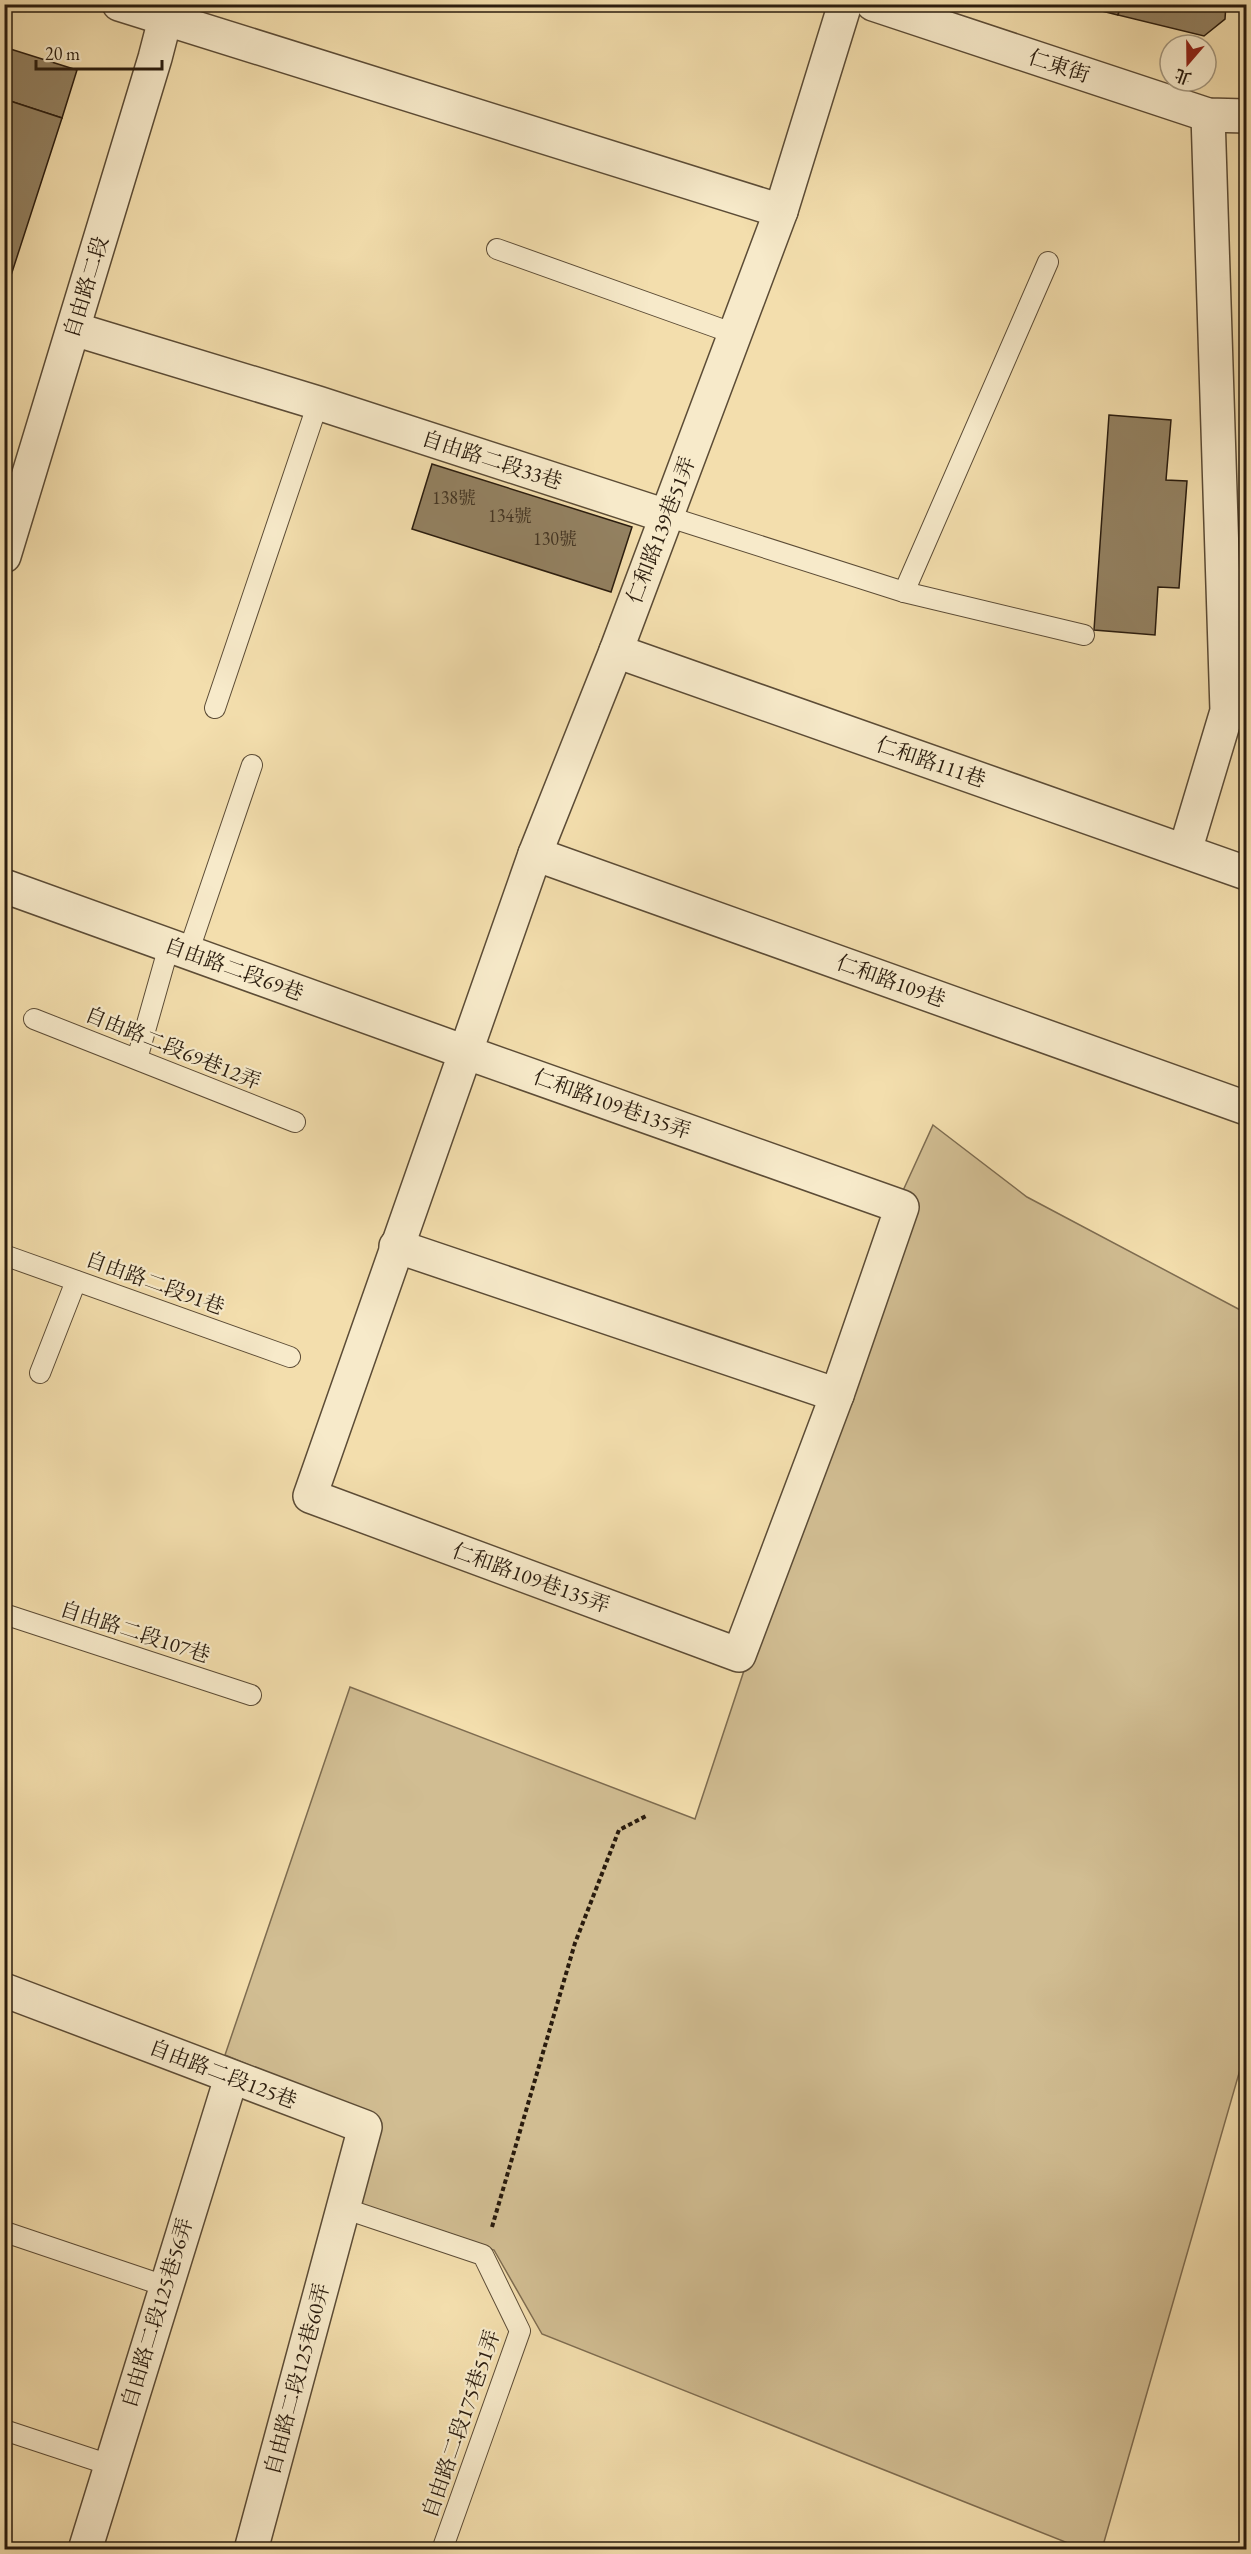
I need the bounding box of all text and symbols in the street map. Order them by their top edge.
scale bar [36,33,162,71]
north arrow [1158,33,1218,93]
text: 20 m [45,42,80,65]
street label: 仁東街 [1025,43,1093,88]
text: 北 [1172,64,1194,89]
street label: 自由路二段 [57,233,114,341]
street label: 自由路二段33巷 [418,424,566,495]
street label: 仁和路139巷51弄 [620,452,701,607]
house number: 138號 [432,486,476,509]
house number: 134號 [488,504,532,527]
house number: 130號 [533,527,577,550]
street label: 仁和路111巷 [873,730,990,793]
street label: 自由路二段69巷 [161,931,307,1006]
street label: 仁和路109巷 [833,948,949,1013]
street label: 自由路二段69巷12弄 [81,1000,265,1095]
street label: 仁和路109巷135弄 [530,1063,695,1145]
street label: 自由路二段91巷 [82,1245,228,1320]
street label: 仁和路109巷135弄 [449,1537,614,1619]
street label: 自由路二段107巷 [57,1595,214,1669]
street label: 自由路二段125巷 [145,2033,301,2114]
street label: 自由路二段125巷56弄 [115,2215,198,2411]
street label: 自由路二段125巷60弄 [258,2280,335,2478]
street label: 自由路二段175巷51弄 [416,2326,505,2522]

